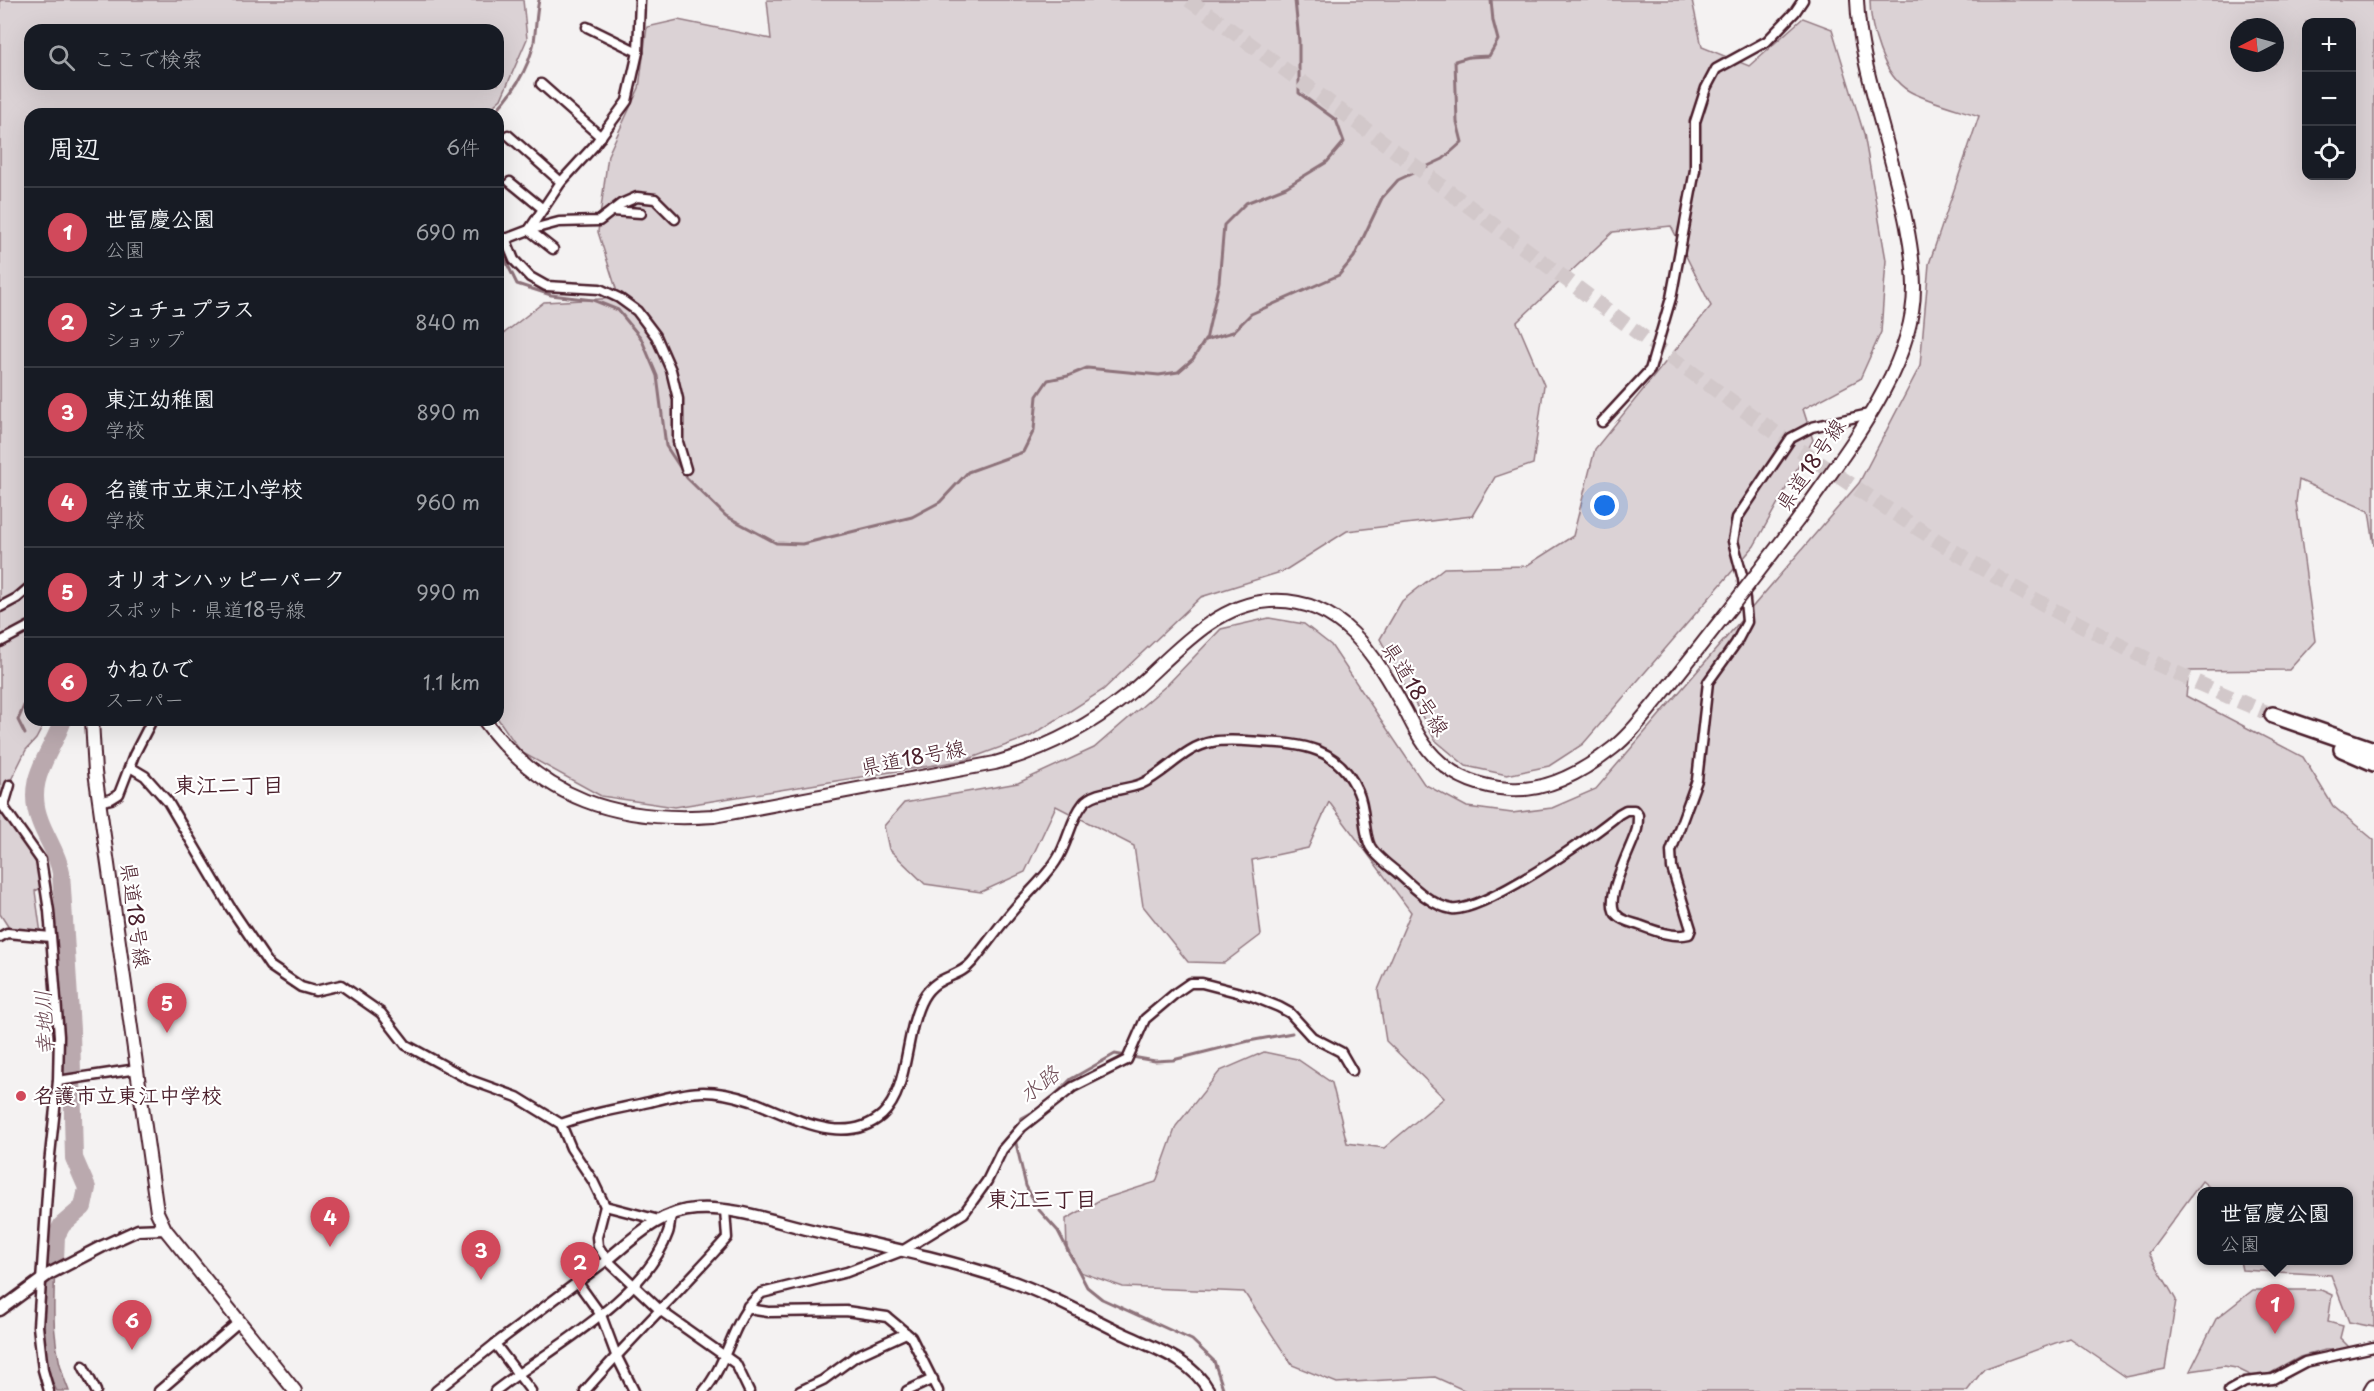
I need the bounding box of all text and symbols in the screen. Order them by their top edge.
north arrow [2230,18,2284,72]
map controls [2302,18,2356,180]
button: + [2302,18,2356,72]
search box [24,24,504,90]
icon: search [45,41,78,74]
text: ここで検索 [93,41,203,74]
button: − [2302,72,2356,126]
button: locate [2302,126,2356,180]
text: 周辺 [48,128,100,167]
text: 6件 [446,132,480,162]
text: 世冨慶公園 [105,201,215,234]
text: 1 [63,217,72,247]
text: 690 m [416,217,480,247]
text: 公園 [105,234,145,264]
text: シュチュプラス [105,291,255,324]
text: 2 [60,307,75,337]
text: 840 m [415,307,480,337]
text: ショップ [105,324,184,354]
text: 東江幼稚園 [105,381,215,414]
text: 3 [61,397,74,427]
text: 890 m [417,397,480,427]
street label: 県道18号線 [1766,411,1852,517]
text: 学校 [105,414,145,444]
text: 名護市立東江小学校 [105,471,303,504]
text: 4 [61,487,74,517]
text: 960 m [416,487,480,517]
your location [1590,491,1619,520]
text: 学校 [105,504,145,534]
text: オリオンハッピーパーク [105,561,345,594]
text: 5 [61,577,74,607]
text: 990 m [416,577,480,607]
text: スポット · 県道18号線 [105,594,305,624]
street label: 県道18号線 [1375,634,1458,742]
text: かねひで [105,651,193,684]
text: 6 [60,667,75,697]
text: 1.1 km [423,667,480,697]
text: スーパー [105,684,184,714]
street label: 県道18号線 [857,730,968,782]
district label: 東江二丁目 [174,767,284,800]
street label: 県道18号線 [114,860,160,970]
pin: 5 [148,984,186,1033]
water label: 幸地川 [24,989,61,1057]
water label: 水路 [1011,1055,1067,1109]
place label: 名護市立東江中学校 [33,1078,222,1110]
marker: 名護市立東江中学校 [14,1089,28,1103]
district label: 東江三丁目 [987,1181,1097,1214]
popup [2197,1187,2353,1265]
text: 世冨慶公園 [2220,1195,2330,1228]
pin: 4 [310,1198,350,1247]
text: 公園 [2220,1228,2260,1258]
pin: 3 [462,1230,500,1280]
pin: 2 [560,1242,600,1292]
pin: 1 [2256,1284,2294,1334]
pin: 6 [112,1300,152,1350]

